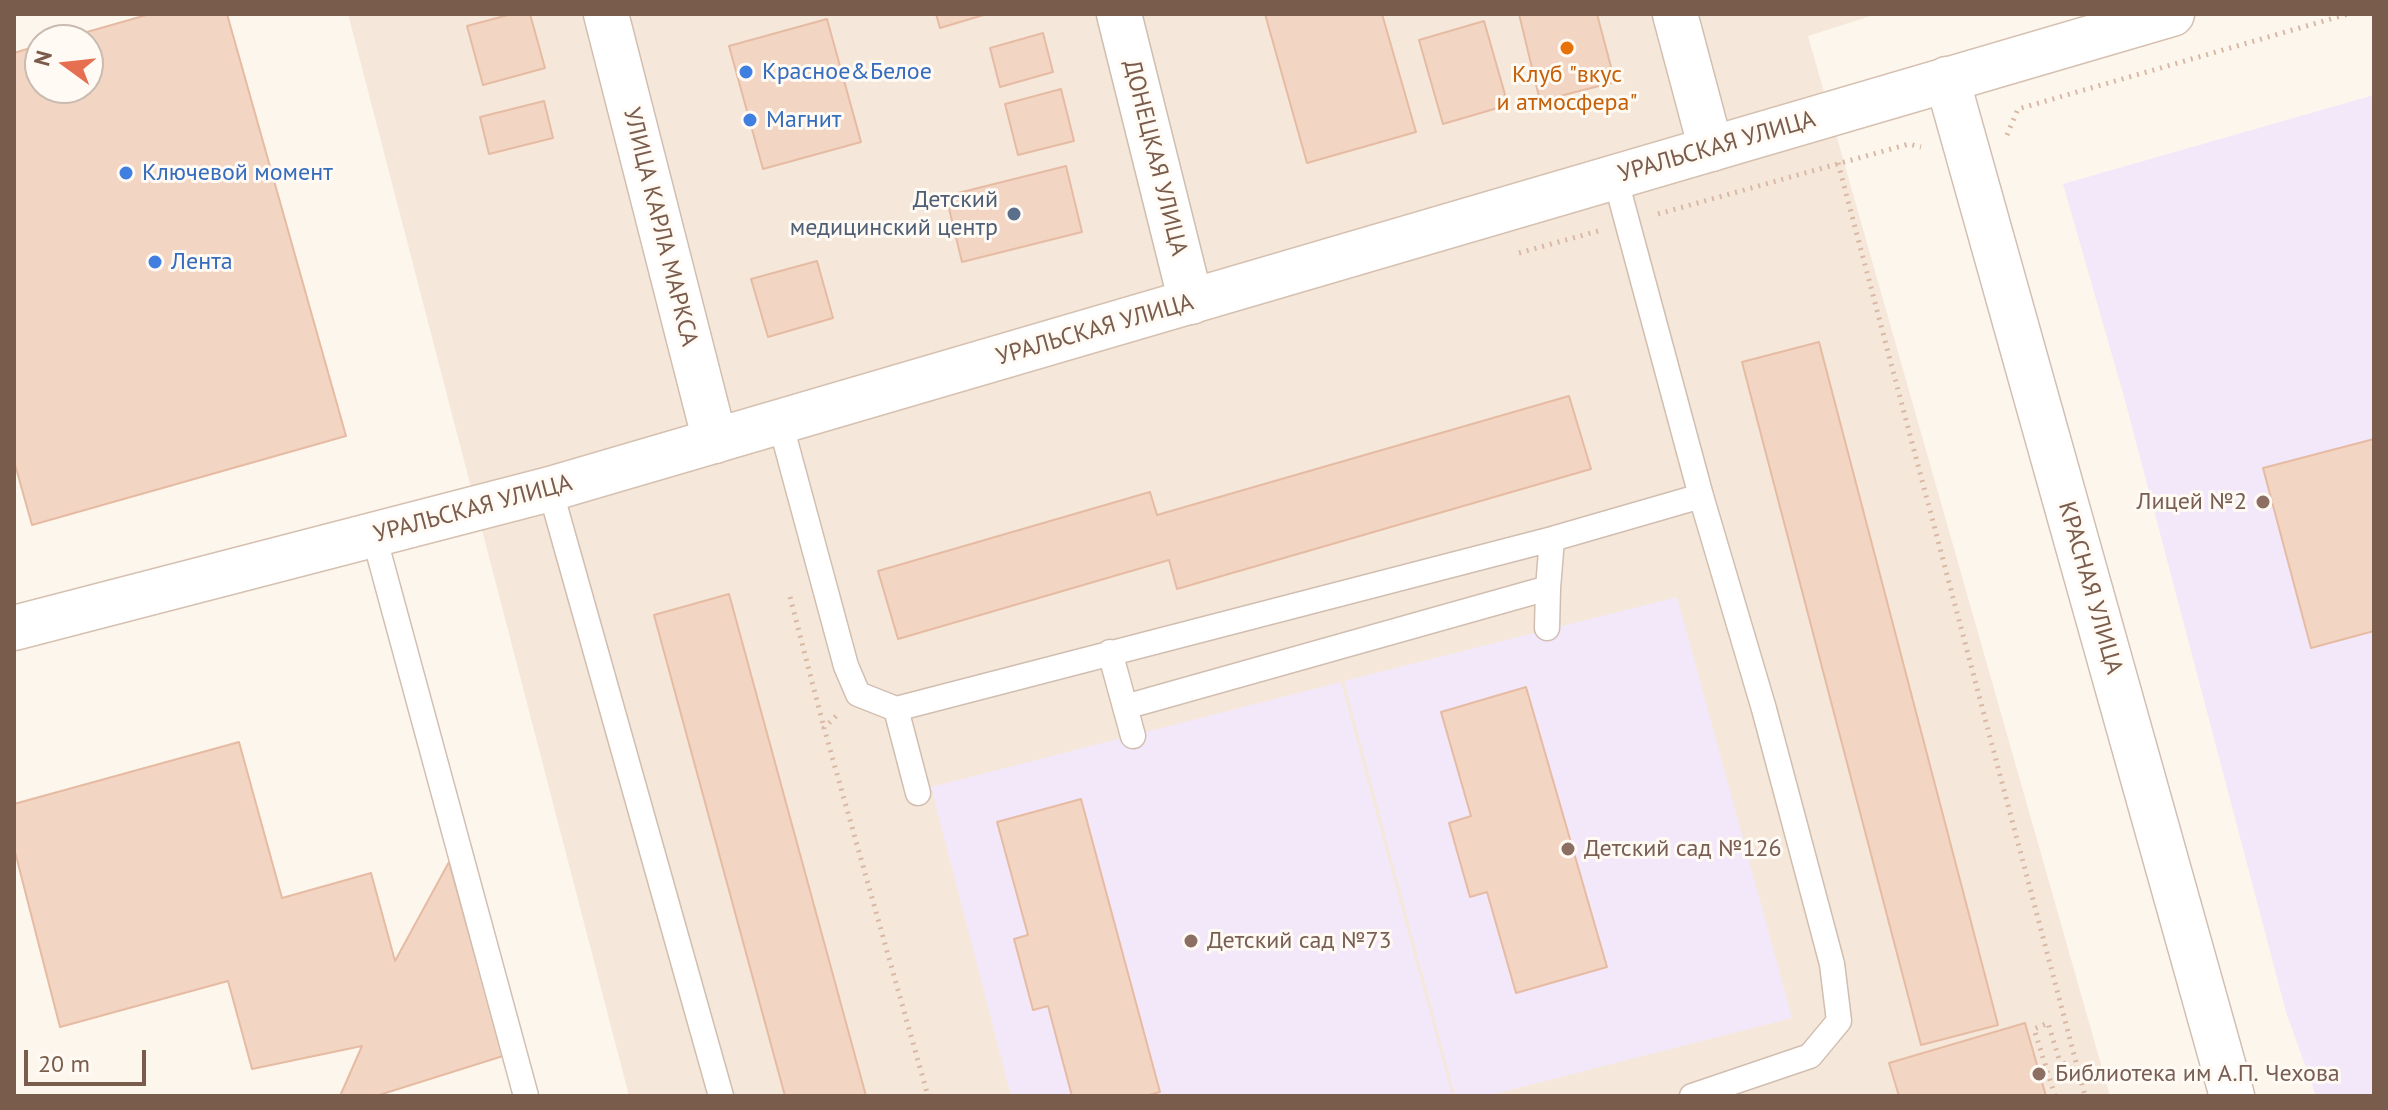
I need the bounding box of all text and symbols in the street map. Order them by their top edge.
north arrow [24,24,104,104]
marker: Клуб "вкус и атмосфера" [1558,39,1576,57]
text: N [27,48,58,69]
street label: ДОНЕЦКАЯ УЛИЦА [1117,57,1193,259]
place label: Красное&Белое [762,58,932,86]
place label: Клуб "вкус и атмосфера" [1496,61,1638,117]
marker: Красное&Белое [737,63,755,81]
street label: УЛИЦА КАРЛА МАРКСА [616,105,704,349]
street label: УРАЛЬСКАЯ УЛИЦА [1615,105,1819,189]
place label: Магнит [766,106,841,134]
marker: Магнит [741,111,759,129]
place label: Ключевой момент [142,159,333,187]
marker: Ключевой момент [117,164,135,182]
place label: Детский медицинский центр [790,186,998,242]
marker: Детский медицинский центр [1005,205,1023,223]
place label: Лента [171,248,233,276]
marker: Лента [146,253,164,271]
street label: УРАЛЬСКАЯ УЛИЦА [993,288,1197,372]
street label: УРАЛЬСКАЯ УЛИЦА [371,469,575,549]
place label: Лицей №2 [2136,488,2247,516]
marker: Лицей №2 [2254,493,2272,511]
street label: КРАСНАЯ УЛИЦА [2052,498,2128,678]
place label: Детский сад №126 [1584,835,1782,863]
marker: Детский сад №126 [1559,840,1577,858]
place label: Детский сад №73 [1207,927,1392,955]
marker: Детский сад №73 [1182,932,1200,950]
scale bar [28,1034,150,1084]
text: 20 m [38,1048,90,1079]
place label: Библиотека им А.П. Чехова [2055,1060,2340,1088]
marker: Библиотека им А.П. Чехова [2030,1065,2048,1083]

